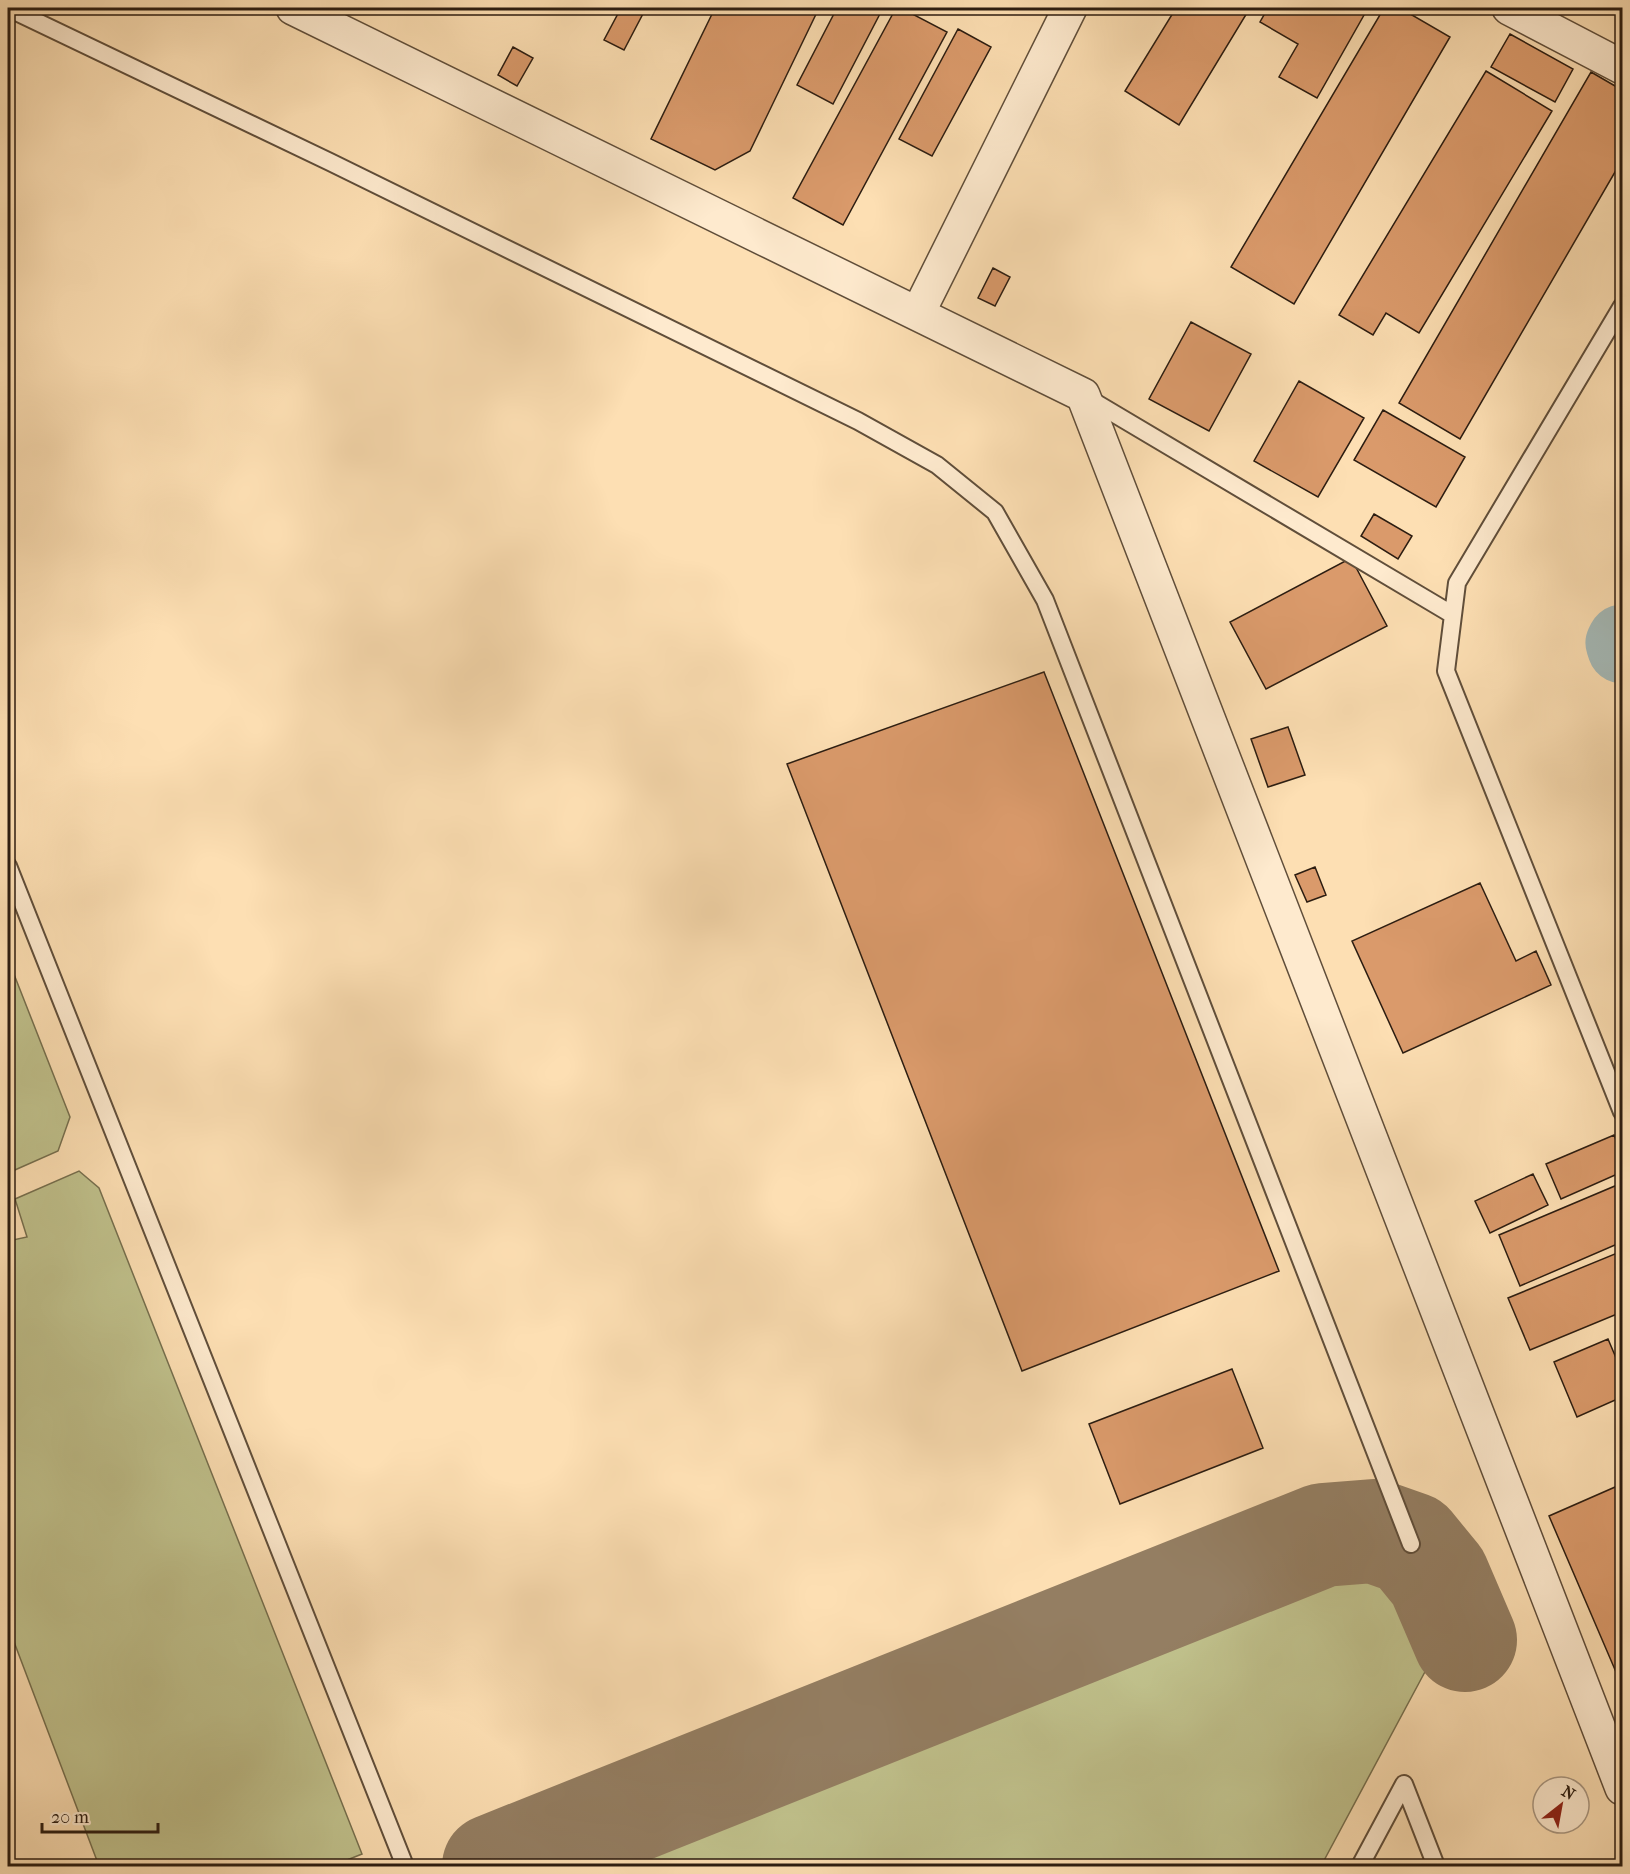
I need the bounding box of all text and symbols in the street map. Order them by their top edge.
north arrow [1531,1775,1591,1835]
text: N [1558,1781,1579,1804]
scale bar [42,1796,158,1834]
text: 20 m [51,1807,89,1828]

